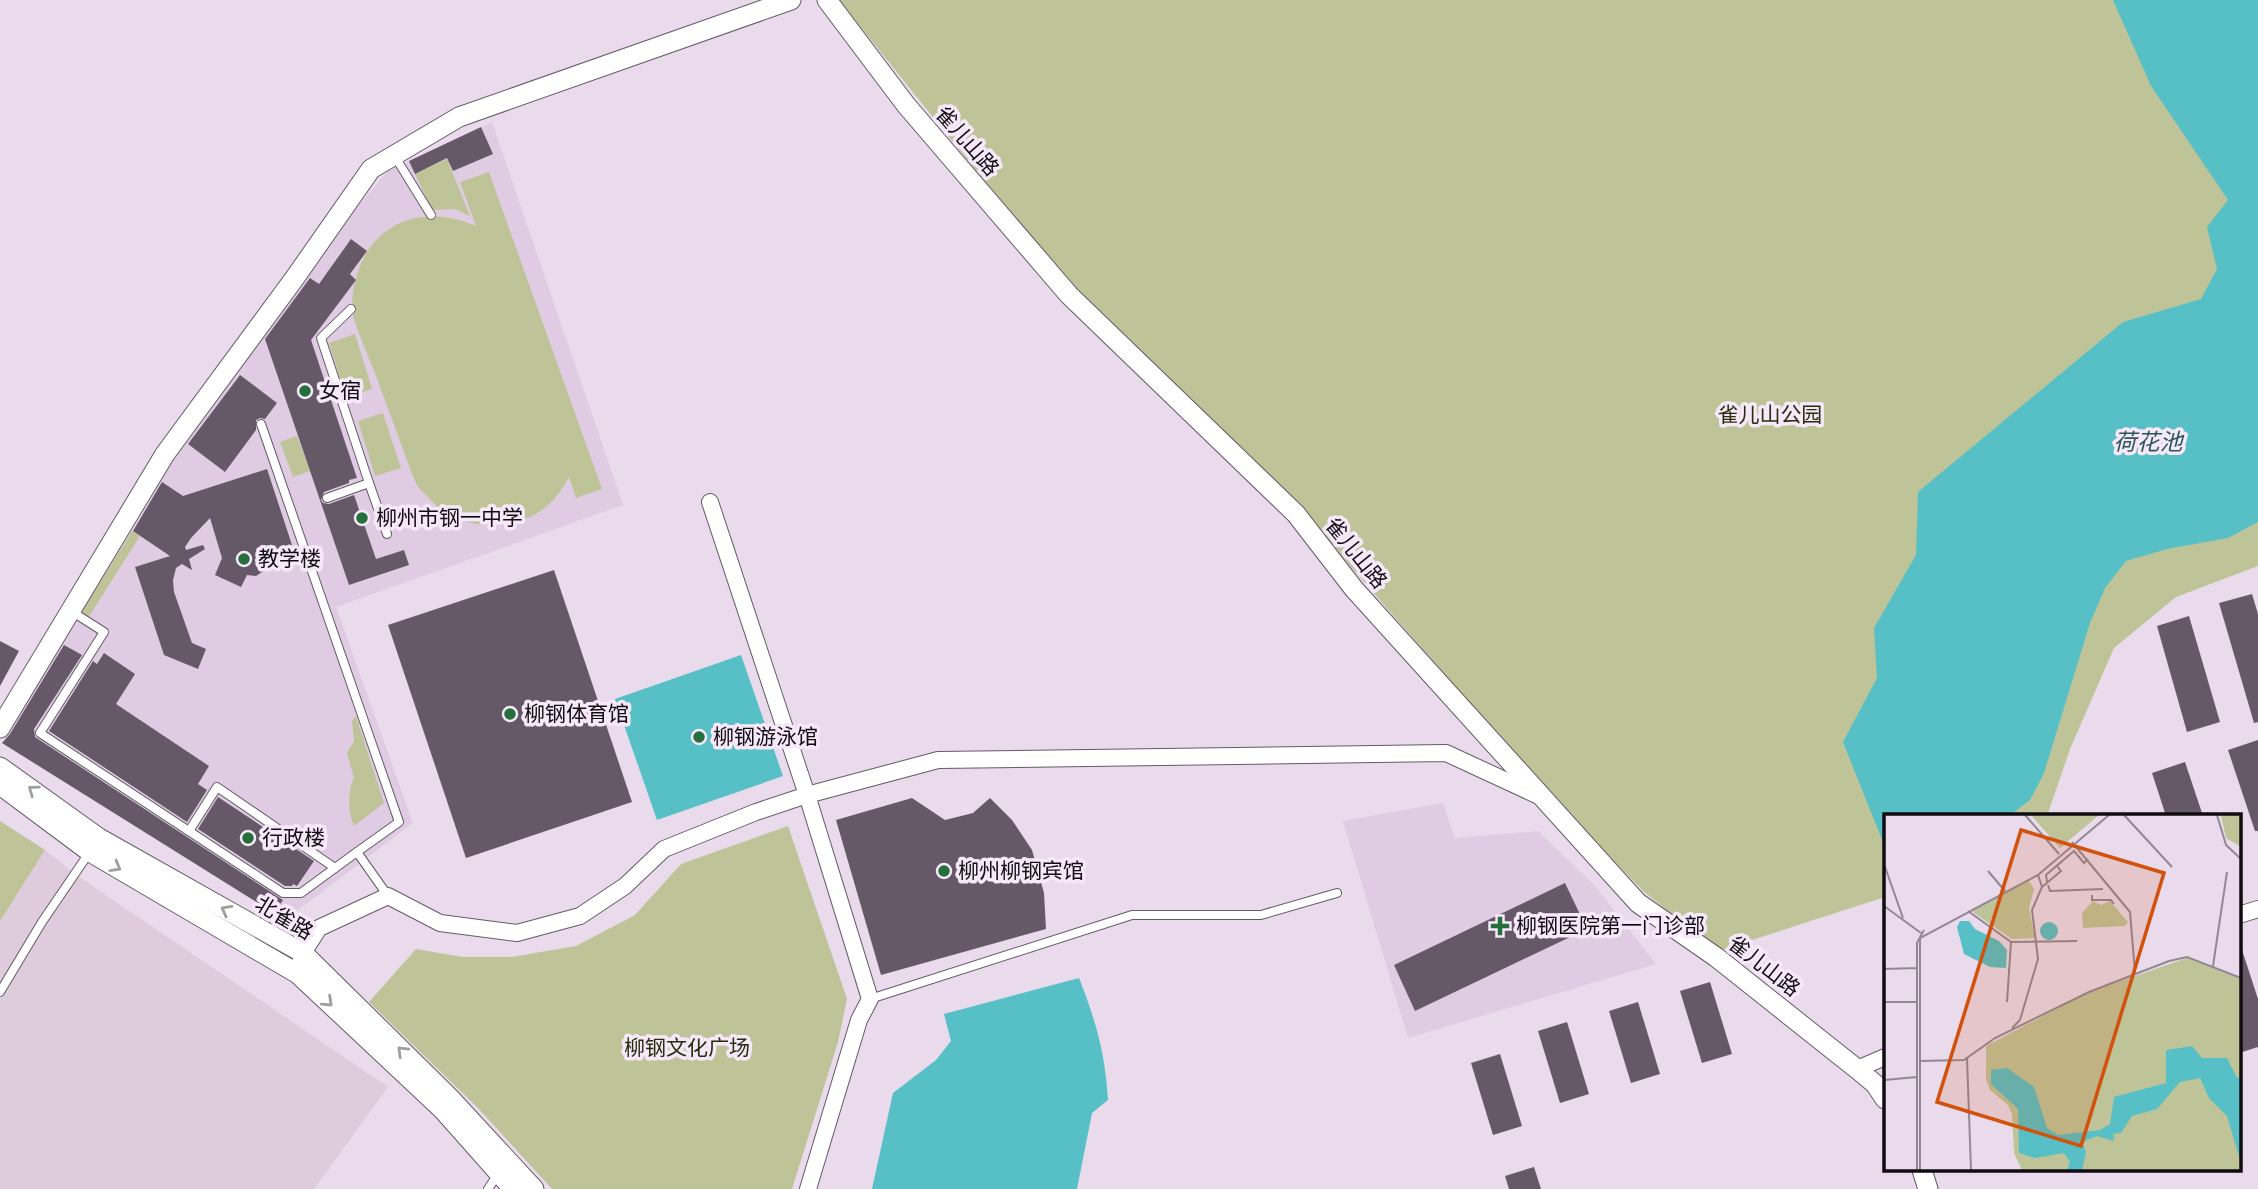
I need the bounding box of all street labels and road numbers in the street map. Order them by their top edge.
street label: 雀儿山路 [928,99,1006,183]
street label: 雀儿山路 [1318,511,1394,595]
street label: 北雀路 [249,889,319,947]
street label: 雀儿山路 [1722,928,1806,1004]

